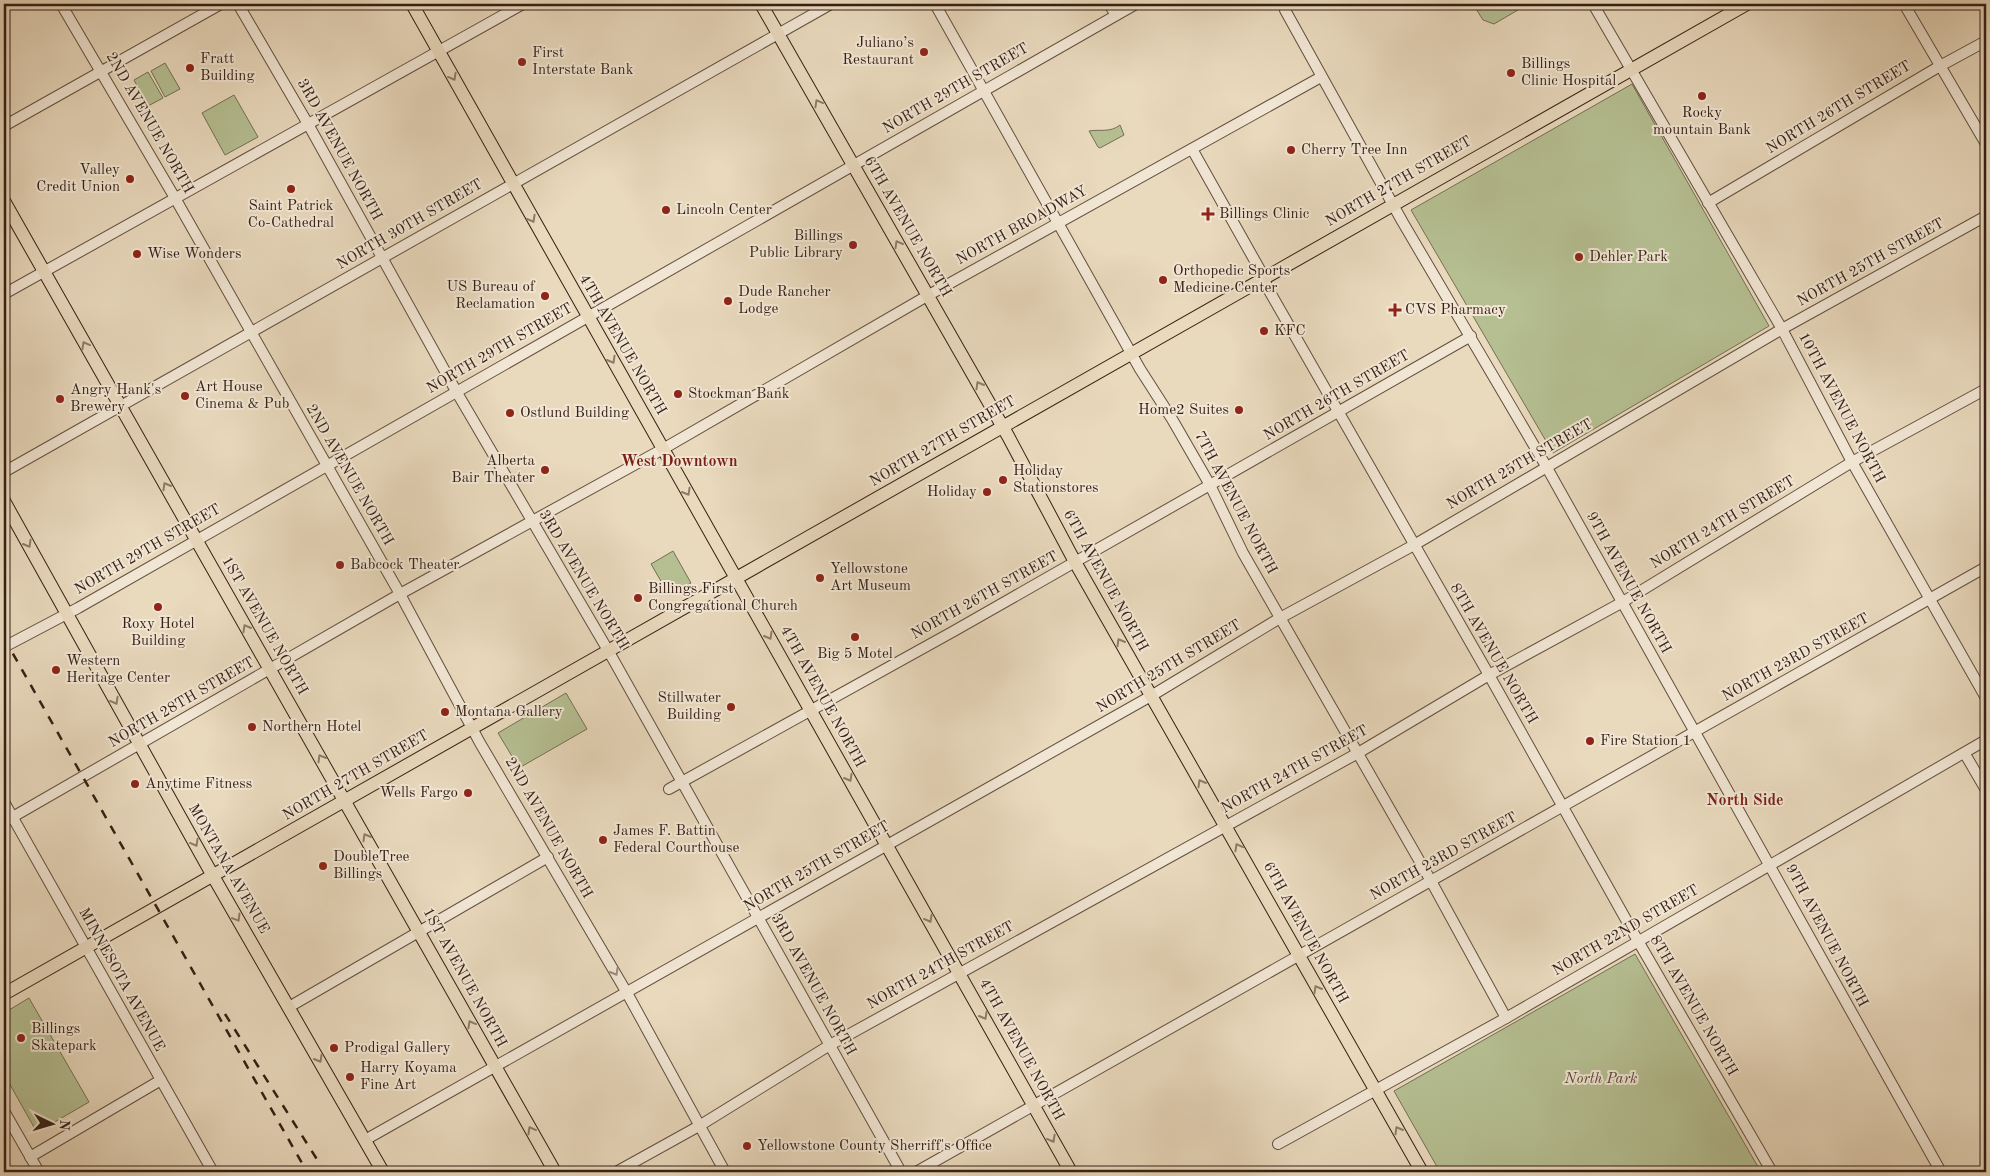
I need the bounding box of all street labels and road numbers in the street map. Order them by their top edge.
street label: NORTH 29TH STREET [880,41,1032,137]
street label: 2ND AVENUE NORTH [102,50,196,196]
street label: NORTH 26TH STREET [1764,59,1914,157]
street label: 3RD AVENUE NORTH [294,77,384,223]
street label: NORTH 27TH STREET [1323,134,1475,230]
street label: 6TH AVENUE NORTH [861,154,953,300]
street label: NORTH 30TH STREET [334,177,486,273]
street label: NORTH BROADWAY [954,184,1090,268]
street label: NORTH 25TH STREET [1795,216,1947,310]
street label: 4TH AVENUE NORTH [576,272,668,418]
street label: NORTH 29TH STREET [424,301,576,397]
street label: 10TH AVENUE NORTH [1795,330,1887,486]
street label: NORTH 26TH STREET [1261,348,1413,444]
street label: NORTH 27TH STREET [867,394,1019,490]
street label: 2ND AVENUE NORTH [302,402,396,548]
street label: NORTH 25TH STREET [1444,417,1596,513]
street label: 7TH AVENUE NORTH [1191,429,1279,577]
street label: NORTH 24TH STREET [1648,474,1798,572]
street label: NORTH 29TH STREET [72,502,224,598]
street label: 3RD AVENUE NORTH [536,508,631,652]
street label: 6TH AVENUE NORTH [1060,508,1150,655]
street label: 9TH AVENUE NORTH [1583,510,1673,657]
street label: NORTH 26TH STREET [909,549,1061,643]
street label: 1ST AVENUE NORTH [218,554,310,698]
street label: 8TH AVENUE NORTH [1447,581,1539,727]
street label: NORTH 23RD STREET [1720,611,1872,705]
street label: NORTH 25TH STREET [1094,618,1244,716]
street label: 4TH AVENUE NORTH [777,624,867,771]
street label: NORTH 28TH STREET [106,655,258,751]
street label: NORTH 24TH STREET [1219,723,1371,817]
street label: NORTH 27TH STREET [280,728,432,824]
street label: 2ND AVENUE NORTH [501,755,595,901]
street label: MONTANA AVENUE [185,802,271,936]
street label: NORTH 23RD STREET [1368,810,1520,904]
street label: NORTH 25TH STREET [741,819,893,915]
street label: 6TH AVENUE NORTH [1260,860,1350,1007]
street label: 9TH AVENUE NORTH [1782,862,1870,1010]
street label: NORTH 22ND STREET [1550,883,1702,979]
street label: MINNESOTA AVENUE [75,906,167,1054]
street label: 1ST AVENUE NORTH [419,906,509,1050]
street label: 3RD AVENUE NORTH [768,912,858,1058]
street label: NORTH 24TH STREET [865,919,1017,1013]
street label: 8TH AVENUE NORTH [1647,933,1739,1079]
street label: 4TH AVENUE NORTH [976,977,1066,1124]

